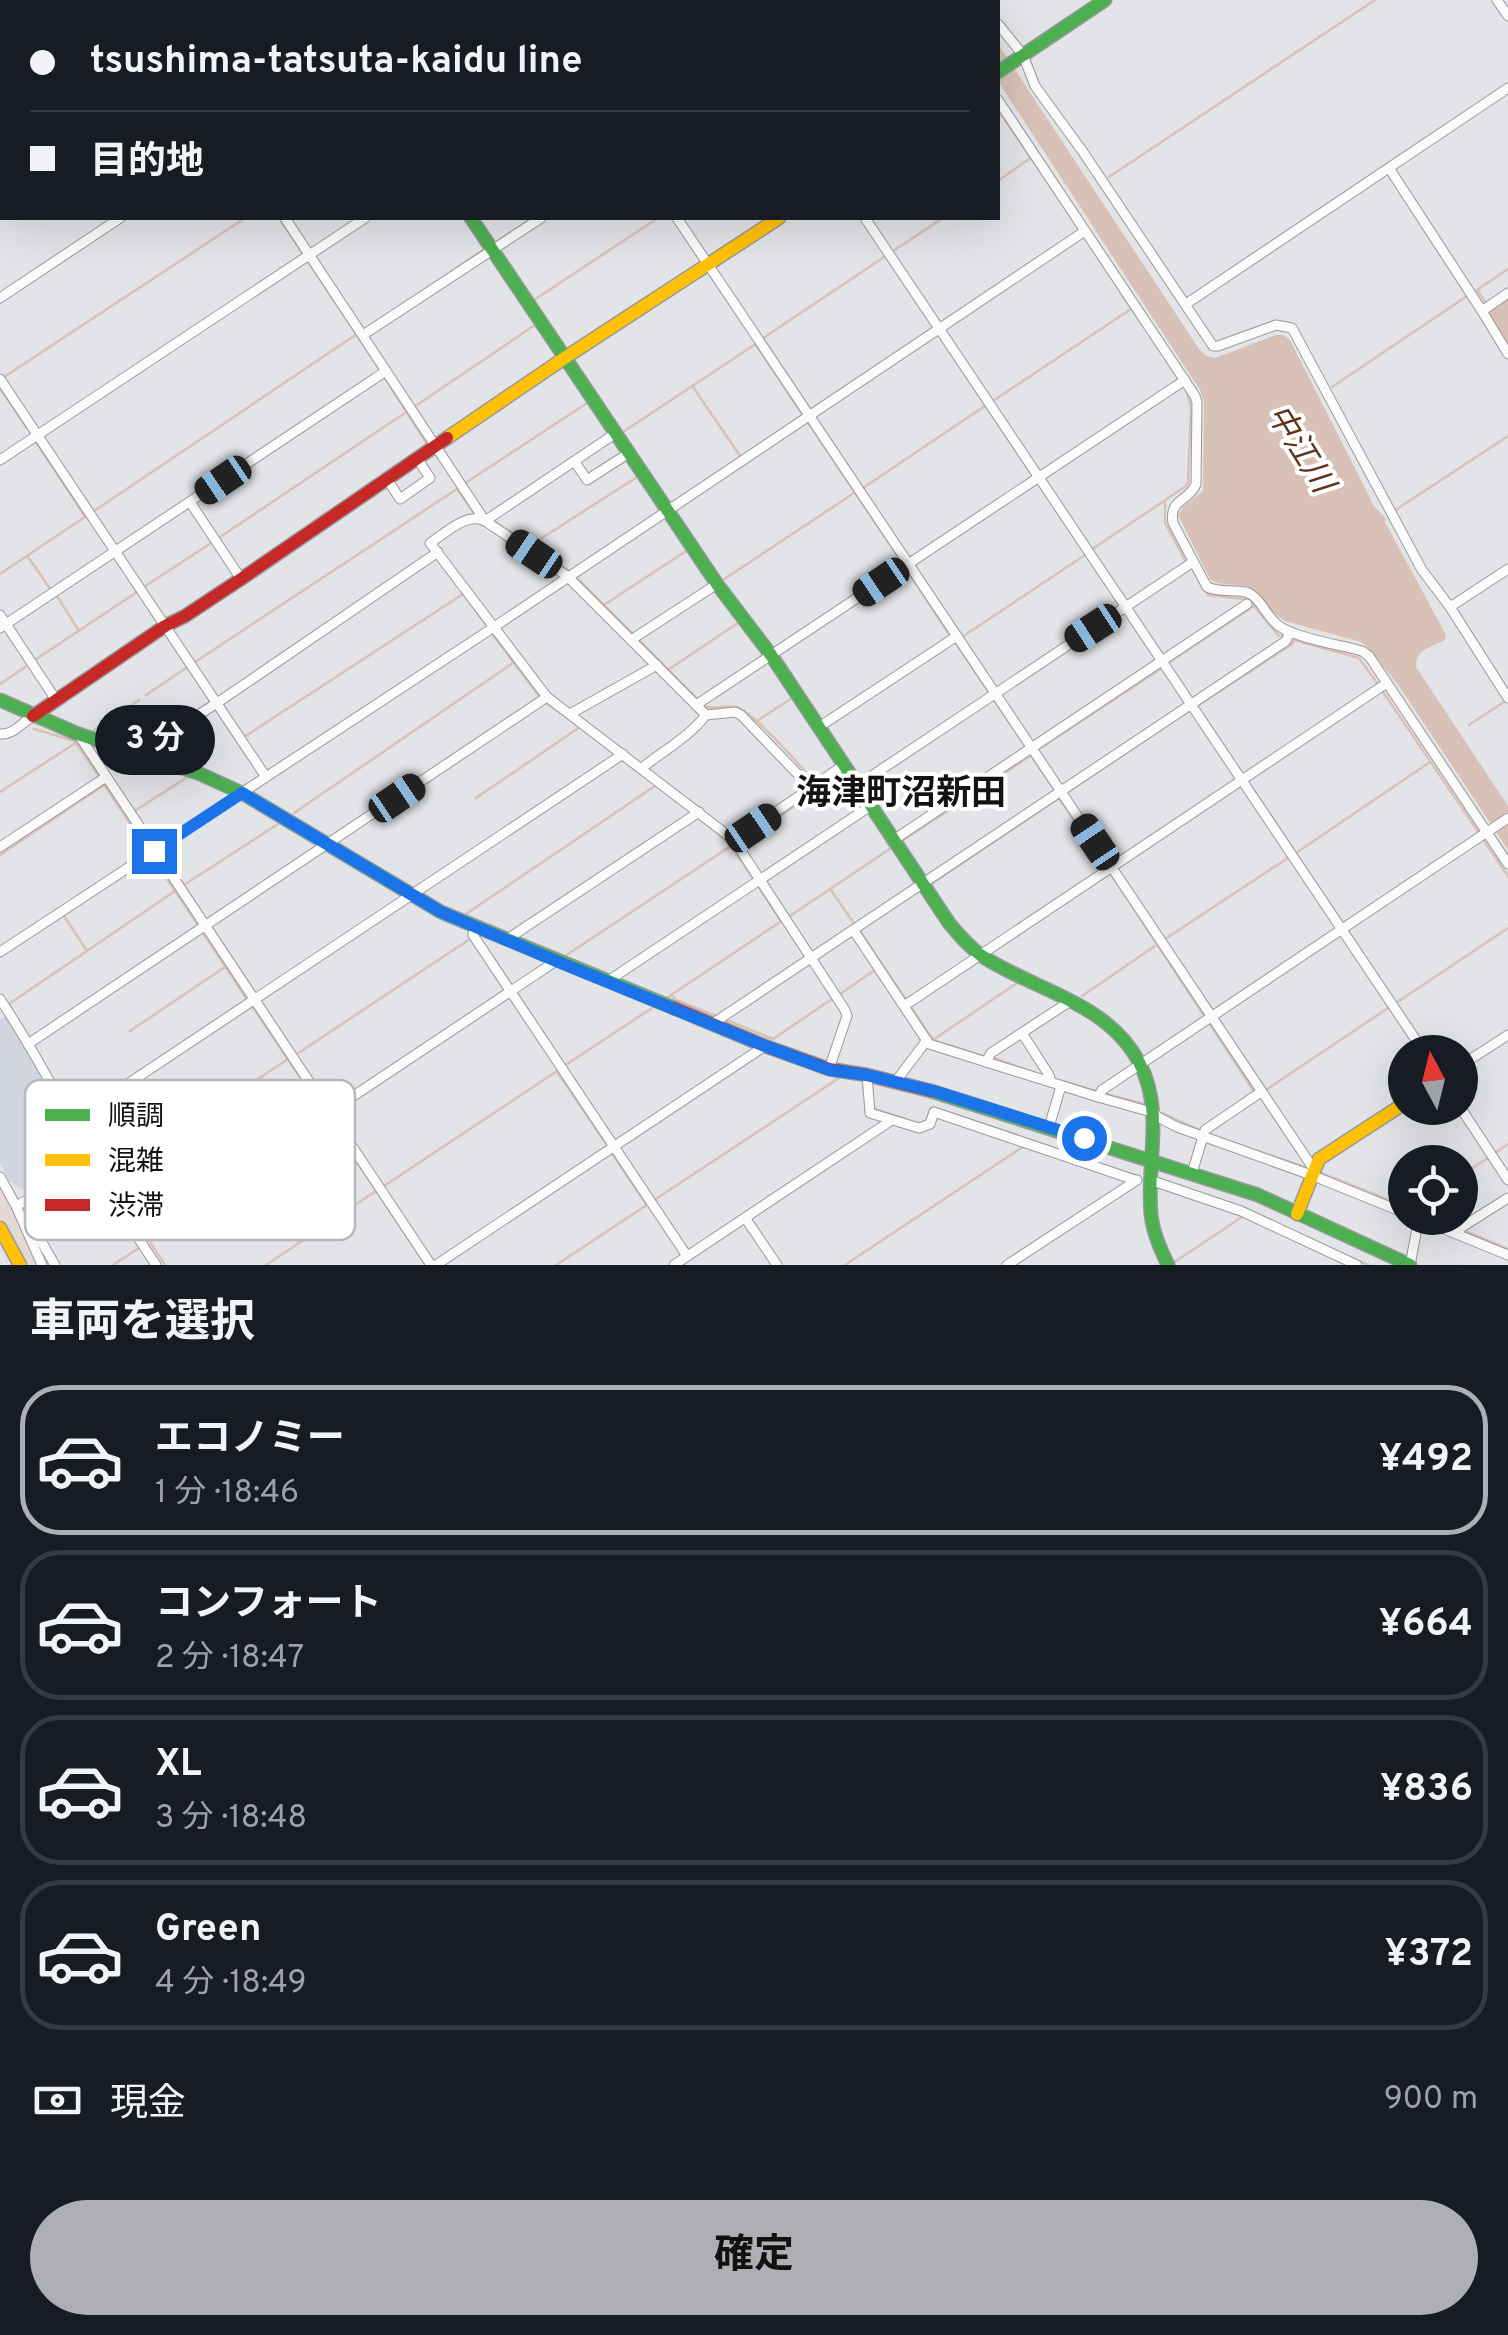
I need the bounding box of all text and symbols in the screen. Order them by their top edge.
text: tsushima-tatsuta-kaidu line [90,38,582,87]
text: 目的地 [90,139,204,188]
water label: 中江川 [1256,398,1342,503]
car [190,451,256,509]
car [501,525,567,583]
car [848,553,914,611]
car [1060,599,1126,657]
callout: 3 分 [94,706,214,776]
text: 3 分 [125,720,185,760]
car [364,769,430,827]
district label: 海津町沼新田 [796,773,1006,817]
car [720,799,786,857]
car [1066,809,1124,875]
route end [132,829,177,874]
north arrow [1388,1035,1478,1125]
map controls [1388,1035,1478,1235]
legend [25,1080,355,1240]
text: 順調 [108,1100,164,1136]
route start [1062,1116,1107,1161]
text: 混雑 [108,1145,164,1181]
button: locate [1388,1145,1478,1235]
text: 渋滞 [108,1190,164,1226]
text: 車両を選択 [30,1296,255,1353]
icon: car [35,1415,125,1505]
text: エコノミー [155,1416,345,1465]
text: ¥492 [1379,1436,1473,1485]
text: 1 分 · 18:46 [155,1474,299,1514]
icon: car [35,1580,125,1670]
text: コンフォート [155,1581,382,1630]
text: ¥664 [1379,1601,1473,1650]
text: 2 分 · 18:47 [155,1639,304,1679]
text: XL [155,1741,202,1790]
icon: car [35,1745,125,1835]
text: ¥836 [1380,1766,1473,1815]
text: 3 分 · 18:48 [155,1799,307,1839]
text: Green [155,1906,261,1955]
icon: car [35,1910,125,2000]
text: ¥372 [1385,1931,1473,1980]
text: 4 分 · 18:49 [155,1964,307,2004]
icon: cash [30,2073,85,2128]
text: 900 m [1384,2080,1478,2120]
text: 現金 [110,2081,186,2130]
button: 確定 [30,2200,1478,2315]

